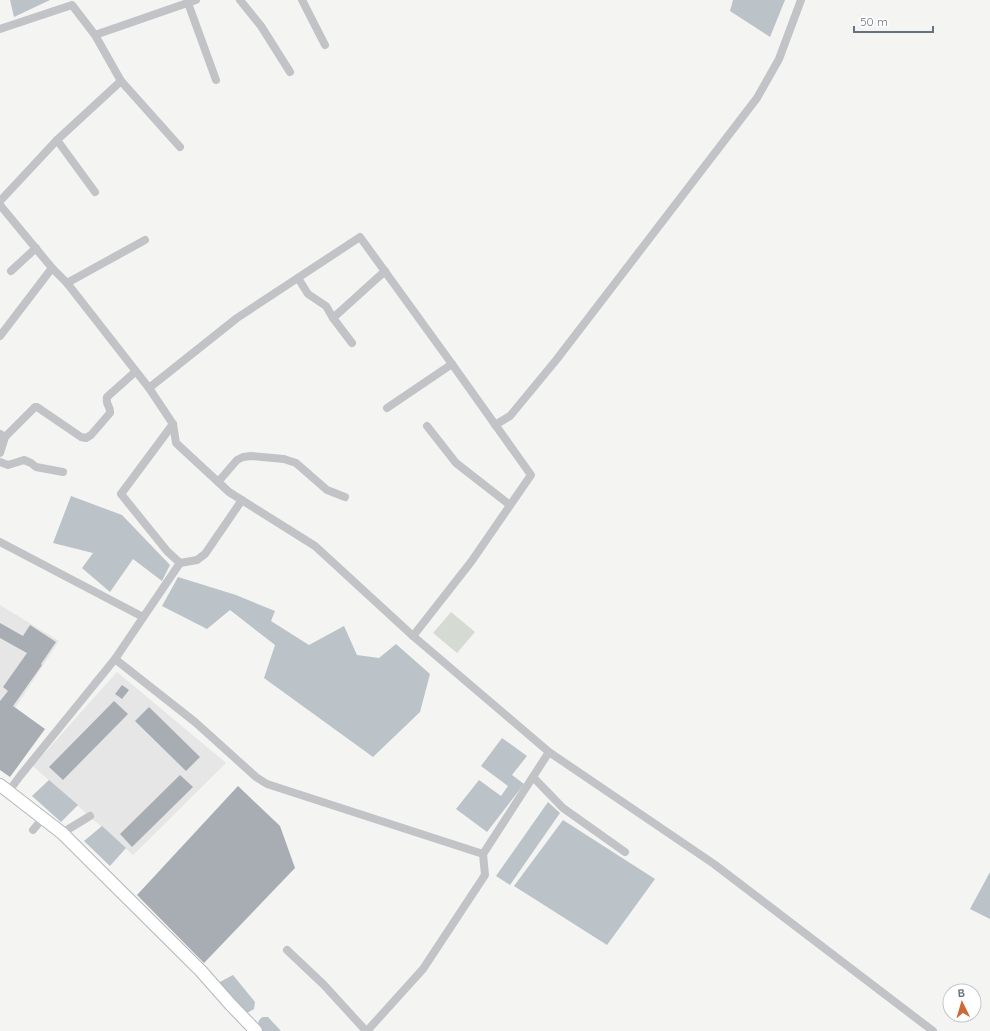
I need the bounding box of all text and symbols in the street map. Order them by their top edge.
scale bar [854,8,933,34]
text: 50 m [860,14,888,29]
north arrow [942,983,982,1023]
text: B [957,986,965,1000]

